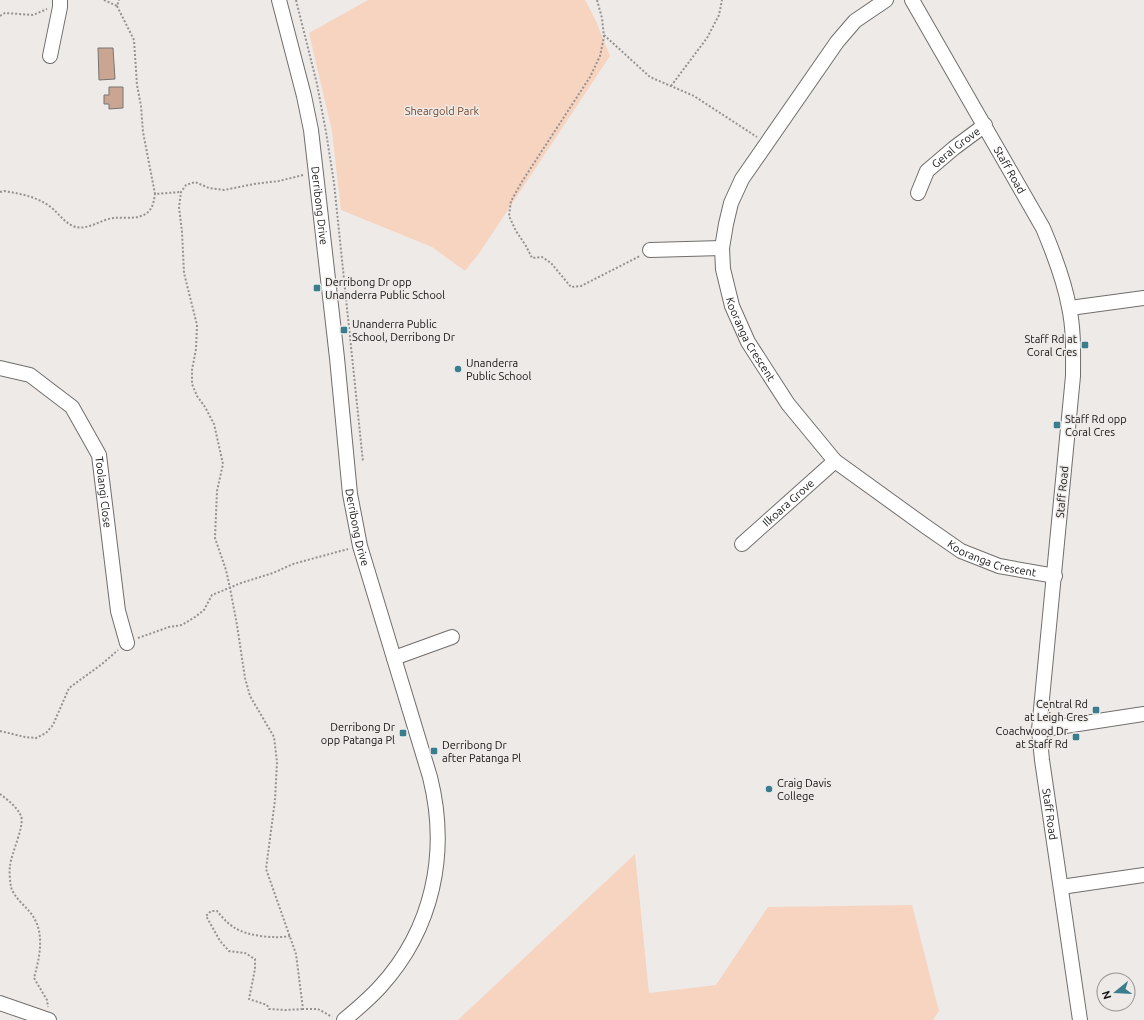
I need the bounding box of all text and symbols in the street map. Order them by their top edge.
park label: Sheargold Park [405,105,480,117]
street label: Geral Grove [929,125,982,170]
street label: Staff Road [991,144,1028,195]
street label: Derribong Drive [309,166,330,245]
place label: Derribong Dr opp Unanderra Public School [325,276,445,301]
marker: Derribong Dr opp Unanderra Public School [312,283,322,293]
street label: Kooranga Crescent [724,296,778,384]
place label: Unanderra Public School, Derribong Dr [352,318,456,343]
marker: Unanderra Public School, Derribong Dr [339,325,349,335]
place label: Staff Rd at Coral Cres [1025,333,1078,358]
marker: Staff Rd at Coral Cres [1080,340,1090,350]
place label: Unanderra Public School [466,357,532,382]
marker: Unanderra Public School [453,364,463,374]
place label: Staff Rd opp Coral Cres [1065,413,1127,438]
marker: Staff Rd opp Coral Cres [1052,420,1062,430]
street label: Toolangi Close [93,456,114,528]
street label: Staff Road [1054,466,1070,518]
street label: Ilkoara Grove [760,477,816,529]
street label: Derribong Drive [344,488,372,567]
street label: Kooranga Crescent [945,538,1038,579]
place label: Central Rd at Leigh Cres [1024,698,1088,723]
marker: Central Rd at Leigh Cres [1091,705,1101,715]
place label: Derribong Dr opp Patanga Pl [321,721,396,746]
place label: Coachwood Dr at Staff Rd [996,725,1069,750]
marker: Derribong Dr opp Patanga Pl [398,728,408,738]
marker: Coachwood Dr at Staff Rd [1071,732,1081,742]
place label: Derribong Dr after Patanga Pl [442,739,521,764]
marker: Derribong Dr after Patanga Pl [429,746,439,756]
place label: Craig Davis College [777,777,832,802]
marker: Craig Davis College [764,784,774,794]
street label: Staff Road [1040,788,1060,841]
north arrow [1096,972,1136,1012]
text: N [1100,989,1113,1001]

